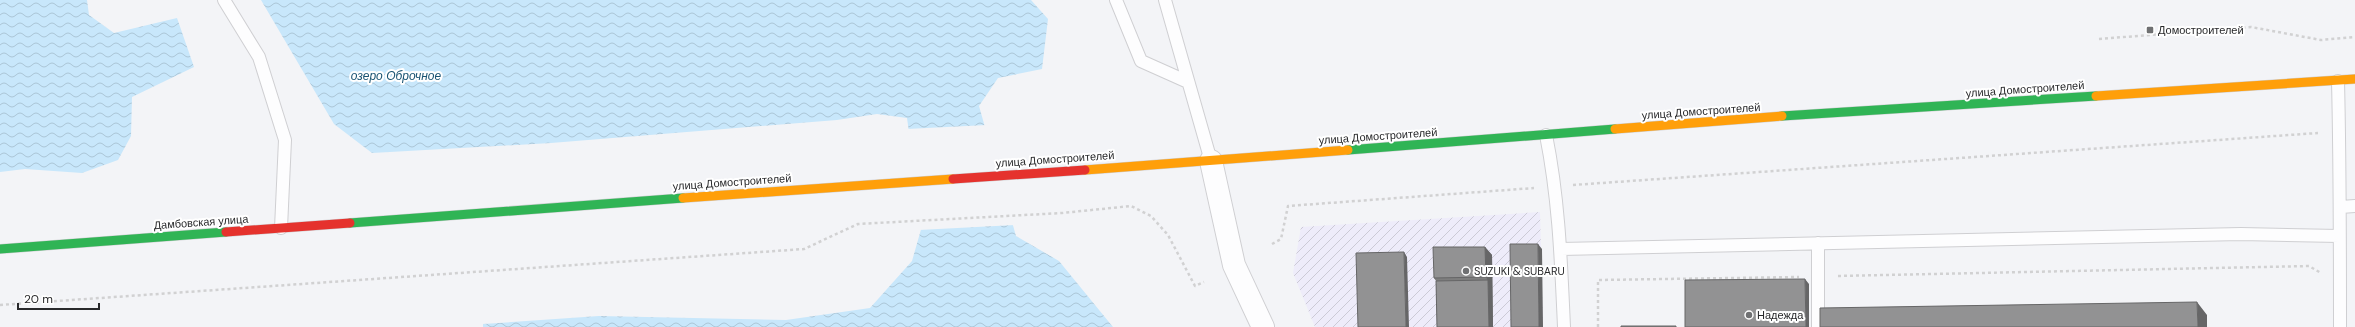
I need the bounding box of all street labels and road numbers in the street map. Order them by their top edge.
street label: улица Домостроителей [1965,78,2085,100]
street label: улица Домостроителей [1641,100,1761,122]
street label: улица Домостроителей [1318,125,1438,147]
street label: улица Домостроителей [995,148,1115,170]
street label: улица Домостроителей [672,171,792,193]
street label: Дамбовская улица [153,212,250,232]

